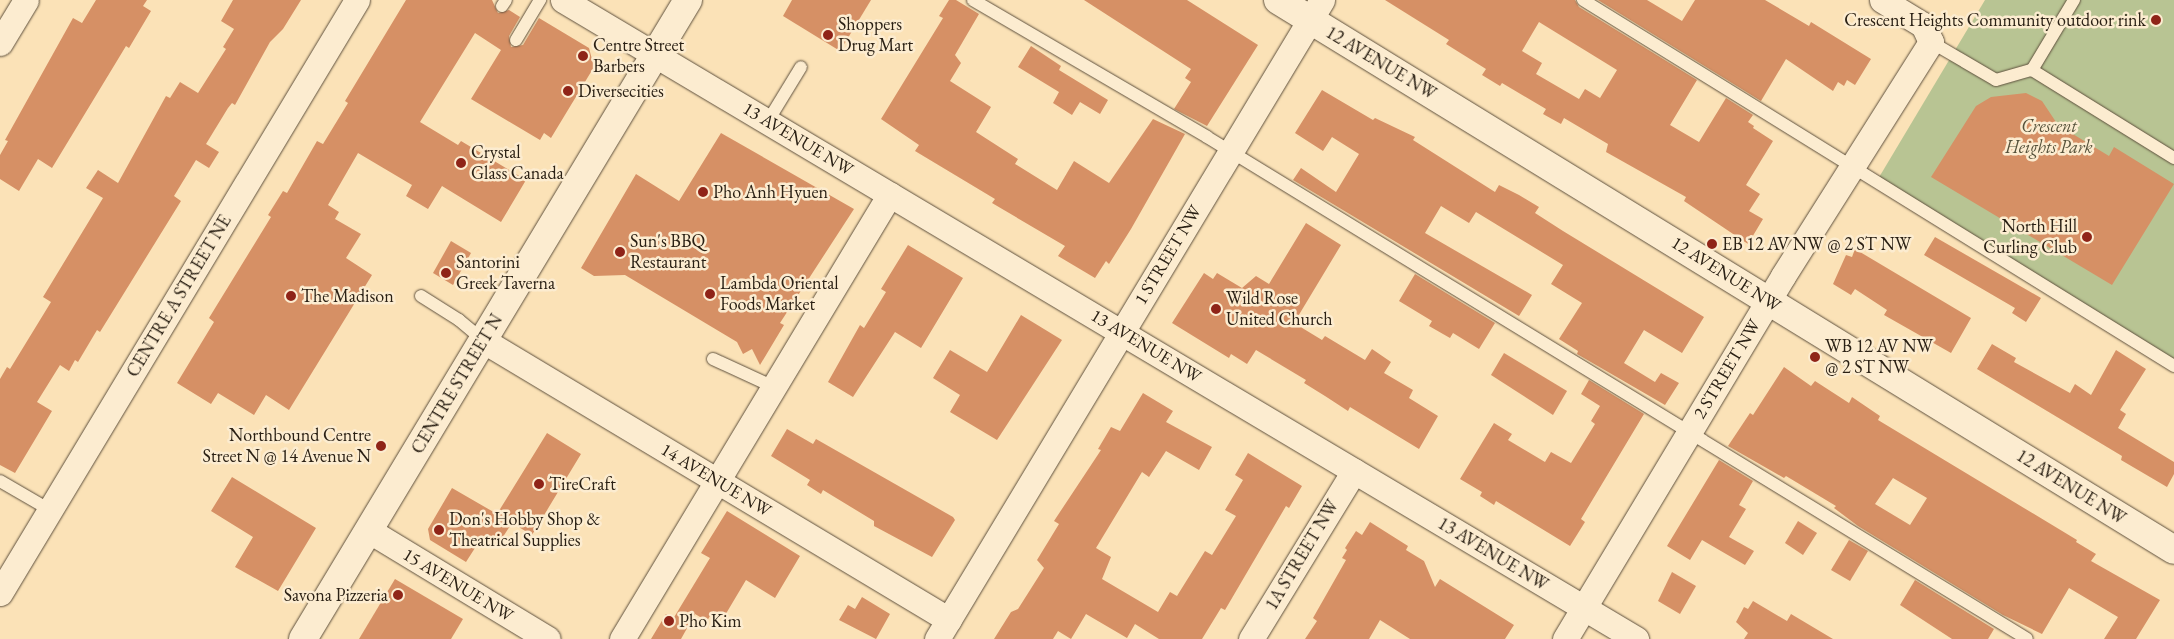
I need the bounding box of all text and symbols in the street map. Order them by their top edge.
place label: Crescent Heights Community outdoor rink [1844,9,2146,31]
place label: Shoppers Drug Mart [838,14,913,56]
marker: Crescent Heights Community outdoor rink [2150,14,2162,26]
street label: 12 AVENUE NW [1322,22,1440,104]
marker: Shoppers Drug Mart [822,29,834,41]
place label: Centre Street Barbers [593,35,684,78]
marker: Centre Street Barbers [577,50,589,62]
place label: Diversecities [578,80,664,102]
marker: Diversecities [562,85,574,97]
street label: 13 AVENUE NW [739,98,857,180]
park label: Crescent Heights Park [2005,116,2093,158]
place label: Crystal Glass Canada [471,142,564,184]
marker: Crystal Glass Canada [455,157,467,169]
place label: Pho Anh Hyuen [713,181,828,203]
marker: Pho Anh Hyuen [697,186,709,198]
street label: 1 STREET NW [1130,201,1206,309]
street label: CENTRE A STREET NE [122,211,236,381]
place label: North Hill Curling Club [1983,216,2077,258]
place label: Sun's BBQ Restaurant [630,231,706,274]
marker: North Hill Curling Club [2081,231,2093,243]
street label: 12 AVENUE NW [1667,232,1785,316]
place label: EB 12 AV NW @ 2 ST NW [1722,233,1911,255]
marker: EB 12 AV NW @ 2 ST NW [1706,238,1718,250]
marker: Sun's BBQ Restaurant [614,246,626,258]
place label: Santorini Greek Taverna [456,252,555,294]
marker: Santorini Greek Taverna [440,267,452,279]
place label: Lambda Oriental Foods Market [720,273,839,316]
place label: The Madison [301,285,394,307]
marker: Lambda Oriental Foods Market [704,288,716,300]
place label: Wild Rose United Church [1226,288,1333,330]
marker: The Madison [285,290,297,302]
marker: Wild Rose United Church [1210,303,1222,315]
street label: 13 AVENUE NW [1087,305,1205,387]
street label: CENTRE STREET N [407,310,507,458]
street label: 2 STREET NW [1689,315,1765,423]
place label: WB 12 AV NW @ 2 ST NW [1825,336,1933,378]
marker: WB 12 AV NW @ 2 ST NW [1809,351,1821,363]
place label: Northbound Centre Street N @ 14 Avenue N [203,425,371,468]
street label: 14 AVENUE NW [657,439,775,521]
marker: Northbound Centre Street N @ 14 Avenue N [375,440,387,452]
street label: 12 AVENUE NW [2012,445,2130,529]
place label: TireCraft [549,473,616,495]
marker: TireCraft [533,478,545,490]
street label: 1A STREET NW [1261,496,1343,614]
place label: Don's Hobby Shop & Theatrical Supplies [449,509,600,552]
street label: 13 AVENUE NW [1434,513,1552,595]
marker: Don's Hobby Shop & Theatrical Supplies [433,524,445,536]
street label: 15 AVENUE NW [399,544,517,626]
place label: Savona Pizzeria [284,584,388,606]
marker: Savona Pizzeria [392,589,404,601]
place label: Pho Kim [679,610,741,632]
marker: Pho Kim [663,615,675,627]

